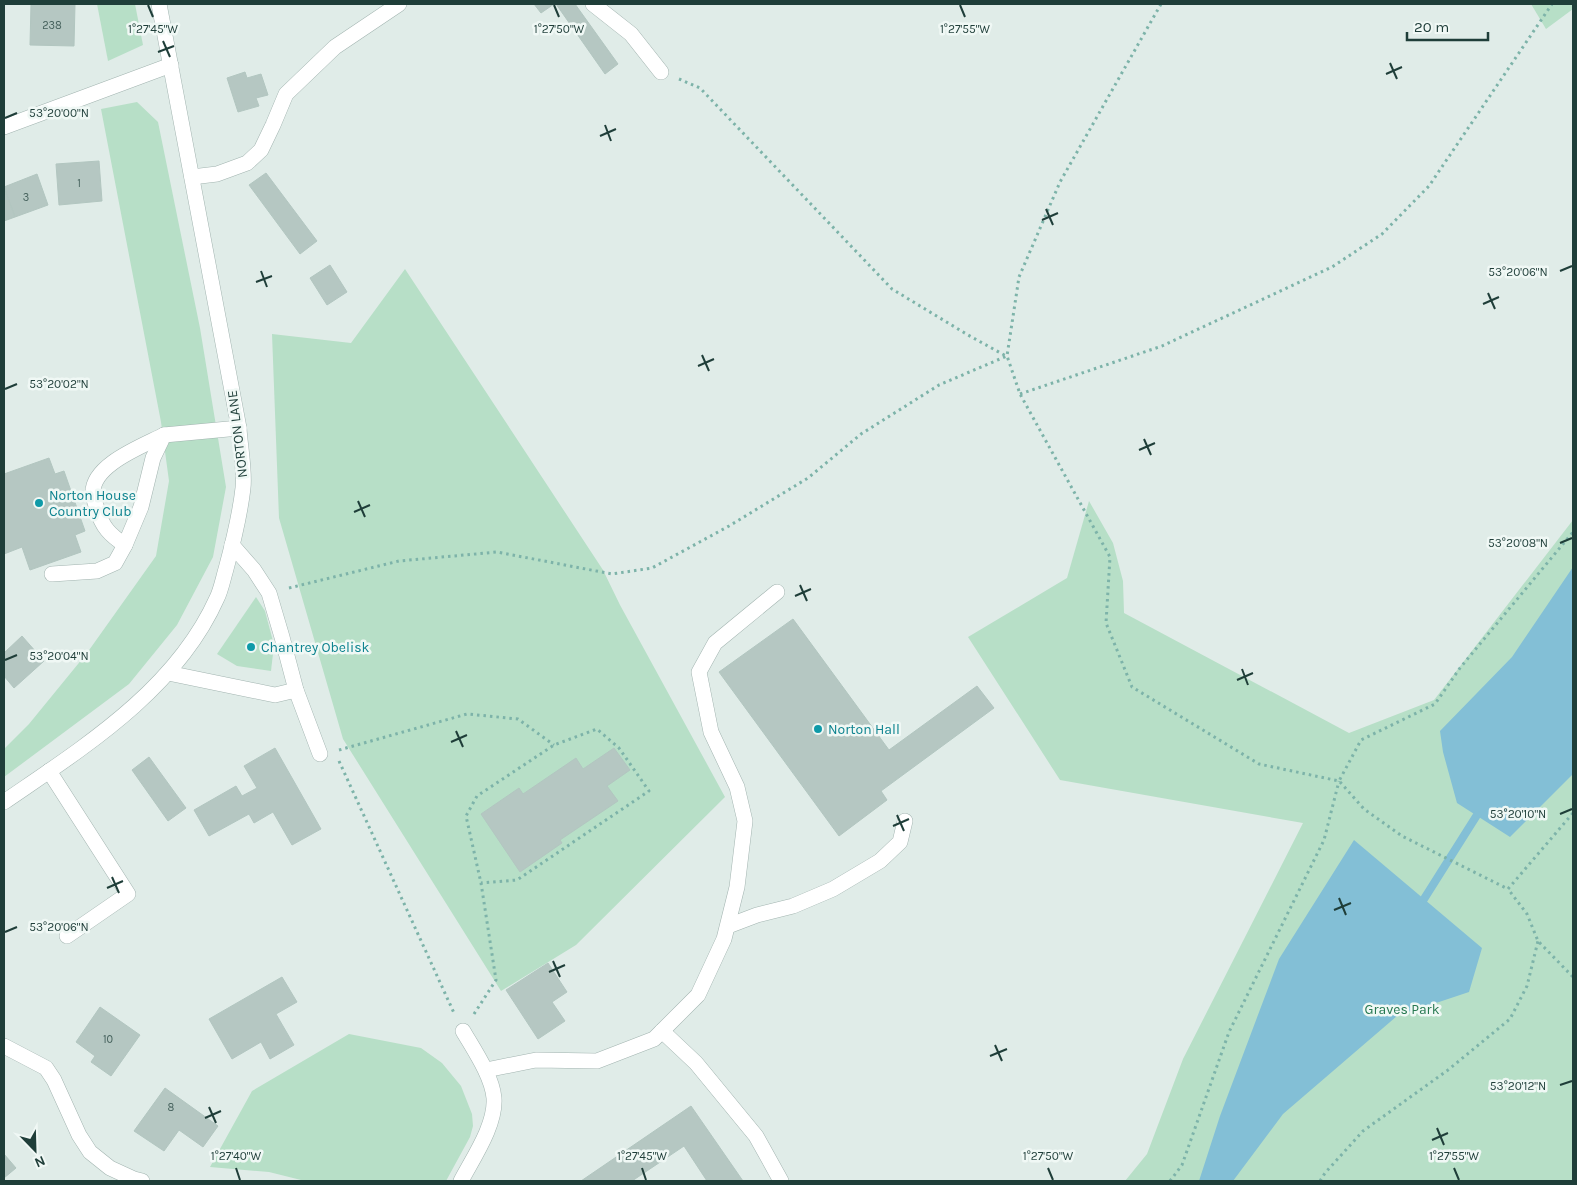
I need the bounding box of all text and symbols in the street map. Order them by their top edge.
scale bar [1407,10,1488,42]
text: 20 m [1414,18,1449,36]
house number: 238 [42,19,62,32]
text: 1°27'45"W [128,22,178,36]
text: 1°27'50"W [534,22,585,36]
text: 1°27'55"W [940,22,990,36]
text: 53°20'00"N [29,106,89,120]
house number: 1 [77,177,81,190]
house number: 3 [23,191,29,204]
text: 53°20'06"N [1488,265,1548,279]
text: 53°20'02"N [29,377,89,391]
street label: NORTON LANE [224,389,251,479]
place label: Norton House Country Club [49,487,136,520]
marker: Norton House Country Club [33,497,45,509]
text: 53°20'08"N [1488,536,1548,550]
place label: Chantrey Obelisk [261,639,370,656]
marker: Chantrey Obelisk [245,641,257,653]
text: 53°20'04"N [29,649,89,663]
place label: Norton Hall [828,721,900,738]
marker: Norton Hall [812,723,824,735]
text: 53°20'10"N [1490,807,1546,821]
text: 53°20'06"N [29,920,89,934]
park label: Graves Park [1364,1001,1440,1018]
house number: 10 [103,1033,113,1046]
text: 53°20'12"N [1490,1079,1546,1093]
house number: 8 [168,1101,175,1114]
north arrow [10,1125,60,1175]
text: 1°27'40"W [211,1149,262,1163]
text: 1°27'45"W [617,1149,667,1163]
text: 1°27'50"W [1023,1149,1074,1163]
text: 1°27'55"W [1429,1149,1479,1163]
text: N [32,1152,48,1171]

